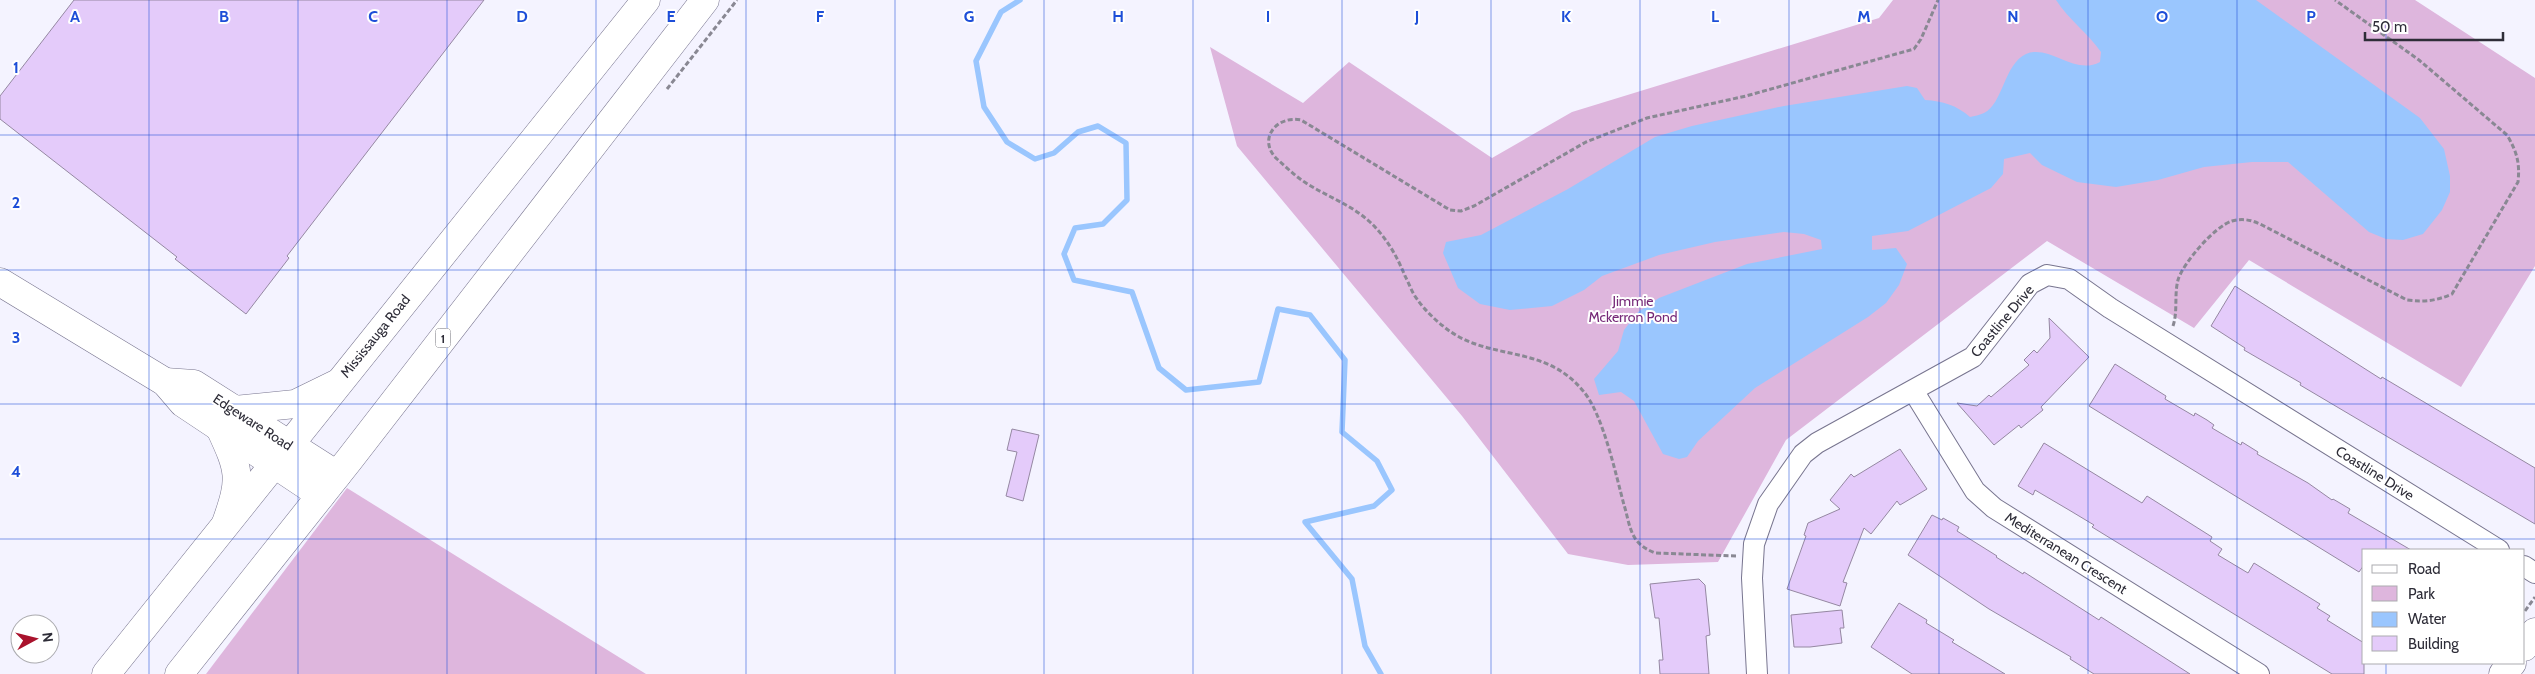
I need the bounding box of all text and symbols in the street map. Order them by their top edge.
text: A [70,7,80,26]
text: B [219,7,229,26]
text: C [368,7,378,26]
text: D [516,7,528,26]
text: E [666,7,676,26]
text: F [816,7,825,26]
text: G [964,7,974,26]
text: H [1112,7,1124,26]
text: I [1266,7,1270,26]
text: J [1414,7,1419,26]
text: K [1561,7,1571,26]
text: L [1711,7,1719,26]
text: M [1857,7,1871,26]
text: N [2007,7,2019,26]
text: O [2156,7,2168,26]
text: P [2306,7,2316,26]
scale bar [2365,10,2502,42]
text: 50 m [2372,18,2407,36]
text: 1 [13,58,19,77]
text: 2 [12,193,20,212]
street label: Coastline Drive [1966,281,2038,361]
street label: Mississauga Road [336,291,414,381]
park label: Jimmie Mckerron Pond [1588,292,1678,326]
text: 3 [12,328,20,347]
road number: 1 [436,328,450,348]
street label: Edgeware Road [210,390,296,454]
street label: Coastline Drive [2332,442,2418,504]
text: 4 [11,462,21,481]
street label: Mediterranean Crescent [2002,508,2131,598]
legend [2362,549,2525,664]
text: Road [2408,560,2441,578]
text: Park [2408,585,2435,603]
text: Water [2408,610,2446,628]
north arrow [10,614,60,664]
text: N [38,631,57,643]
text: Building [2408,635,2459,653]

